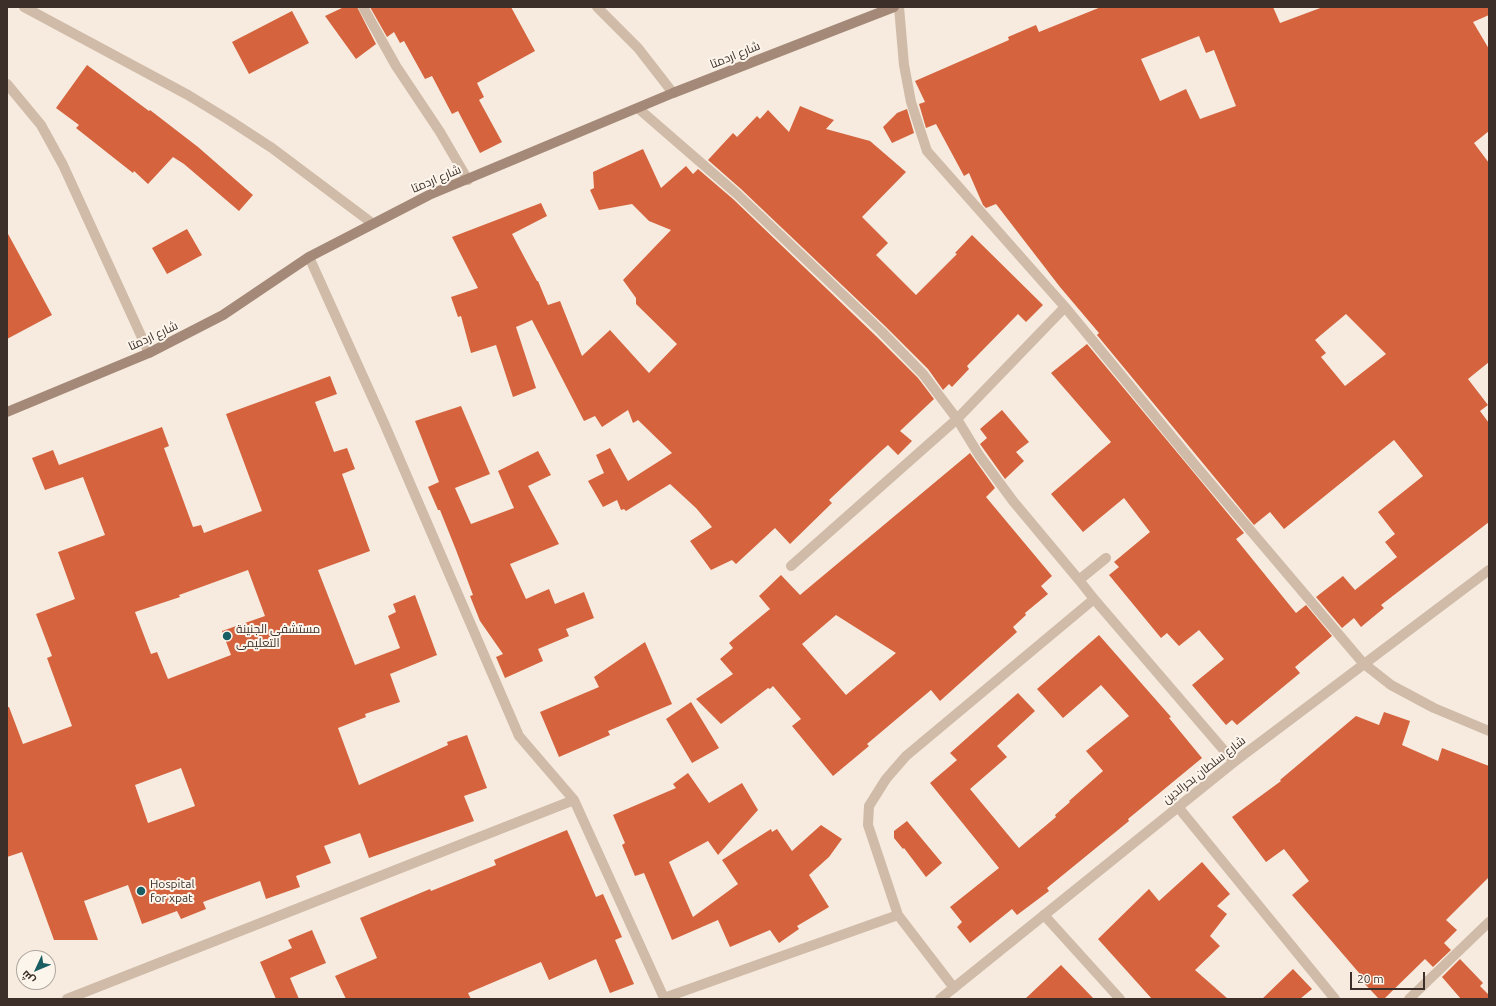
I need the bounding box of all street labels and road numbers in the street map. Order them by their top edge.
street label: شارع اردمتا [708,38,762,72]
street label: شارع اردمتا [409,162,463,196]
street label: شارع اردمتا [126,318,180,354]
street label: شارع سلطان بحرالدين [1160,733,1248,807]

